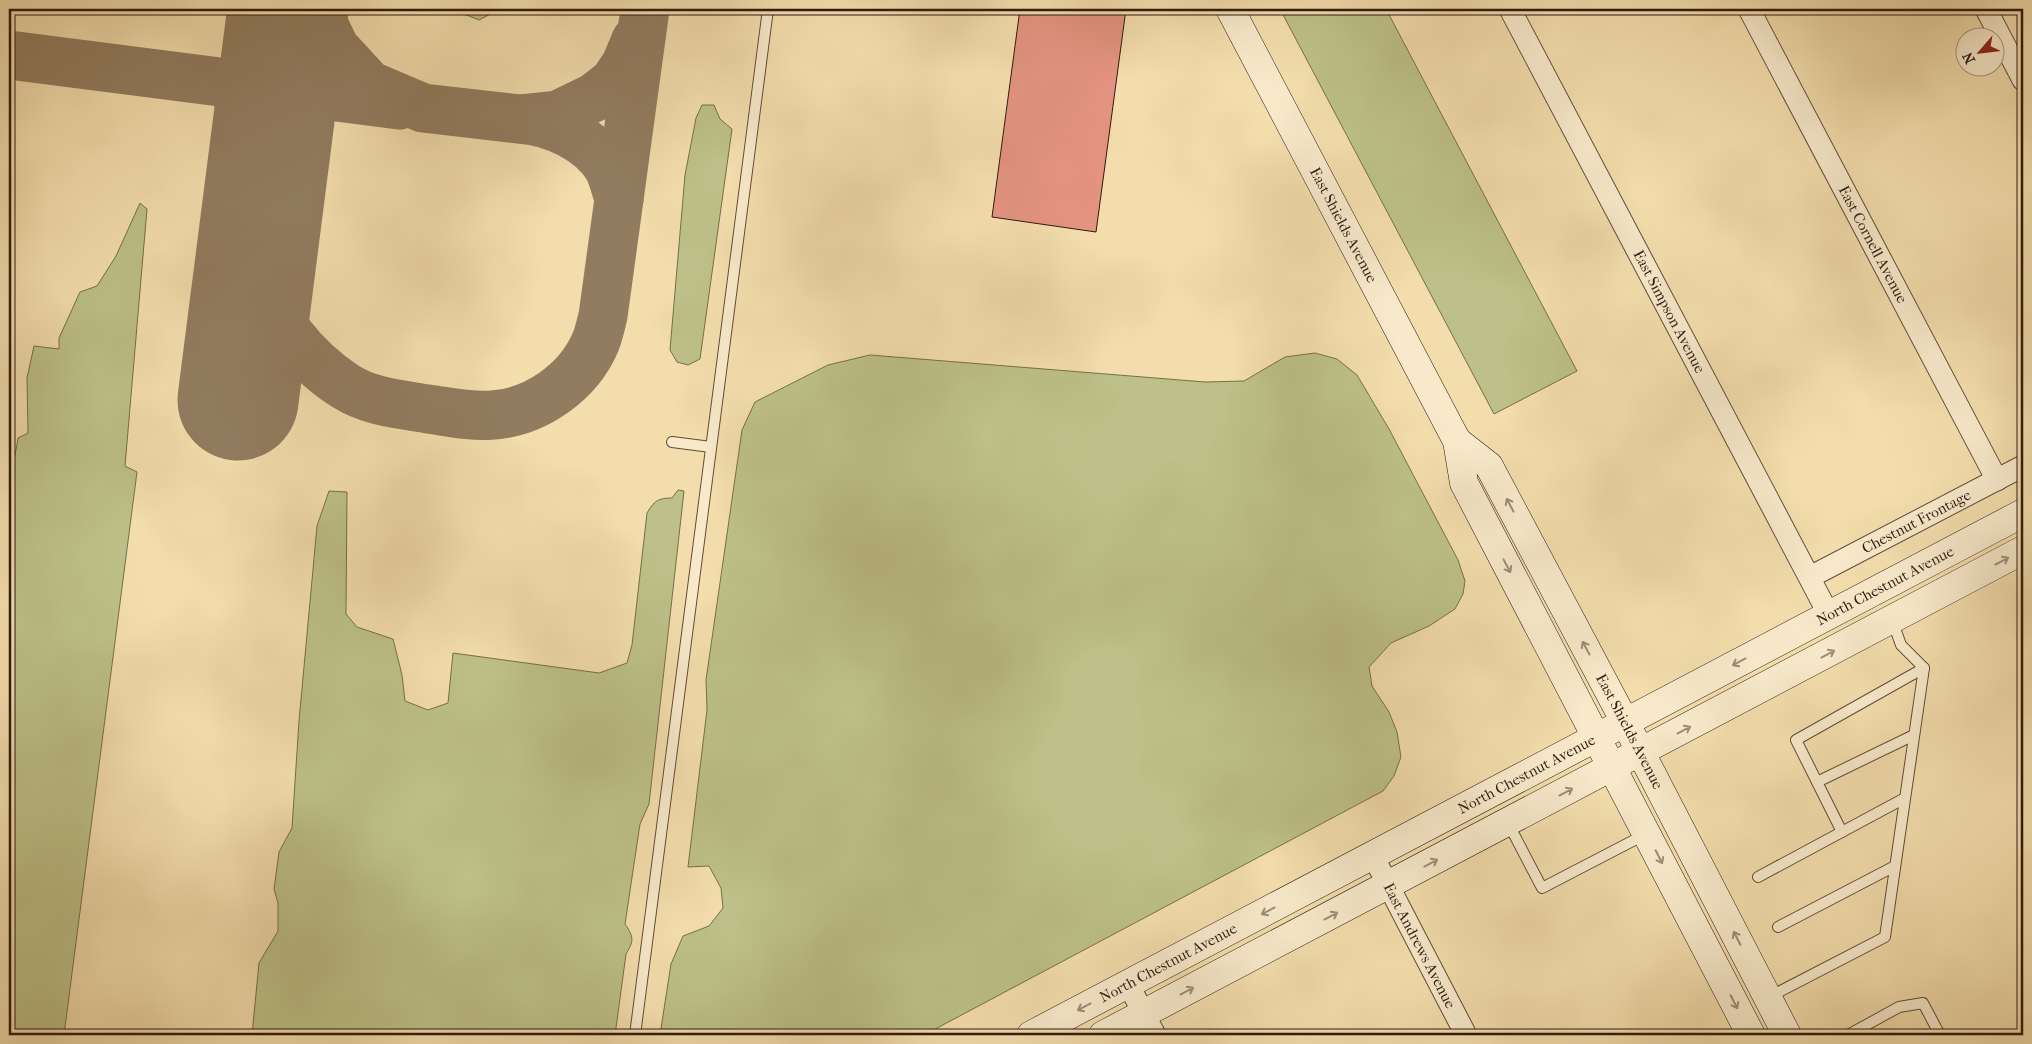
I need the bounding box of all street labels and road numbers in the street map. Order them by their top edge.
street label: East Shields Avenue [1306,164,1381,286]
street label: East Cornell Avenue [1835,183,1911,307]
street label: East Simpson Avenue [1630,247,1709,377]
street label: Chestnut Frontage [1859,485,1975,557]
street label: North Chestnut Avenue [1813,542,1957,629]
street label: East Shields Avenue [1592,671,1667,793]
street label: North Chestnut Avenue [1455,730,1599,818]
street label: East Andrews Avenue [1380,880,1460,1012]
street label: North Chestnut Avenue [1096,919,1241,1006]

